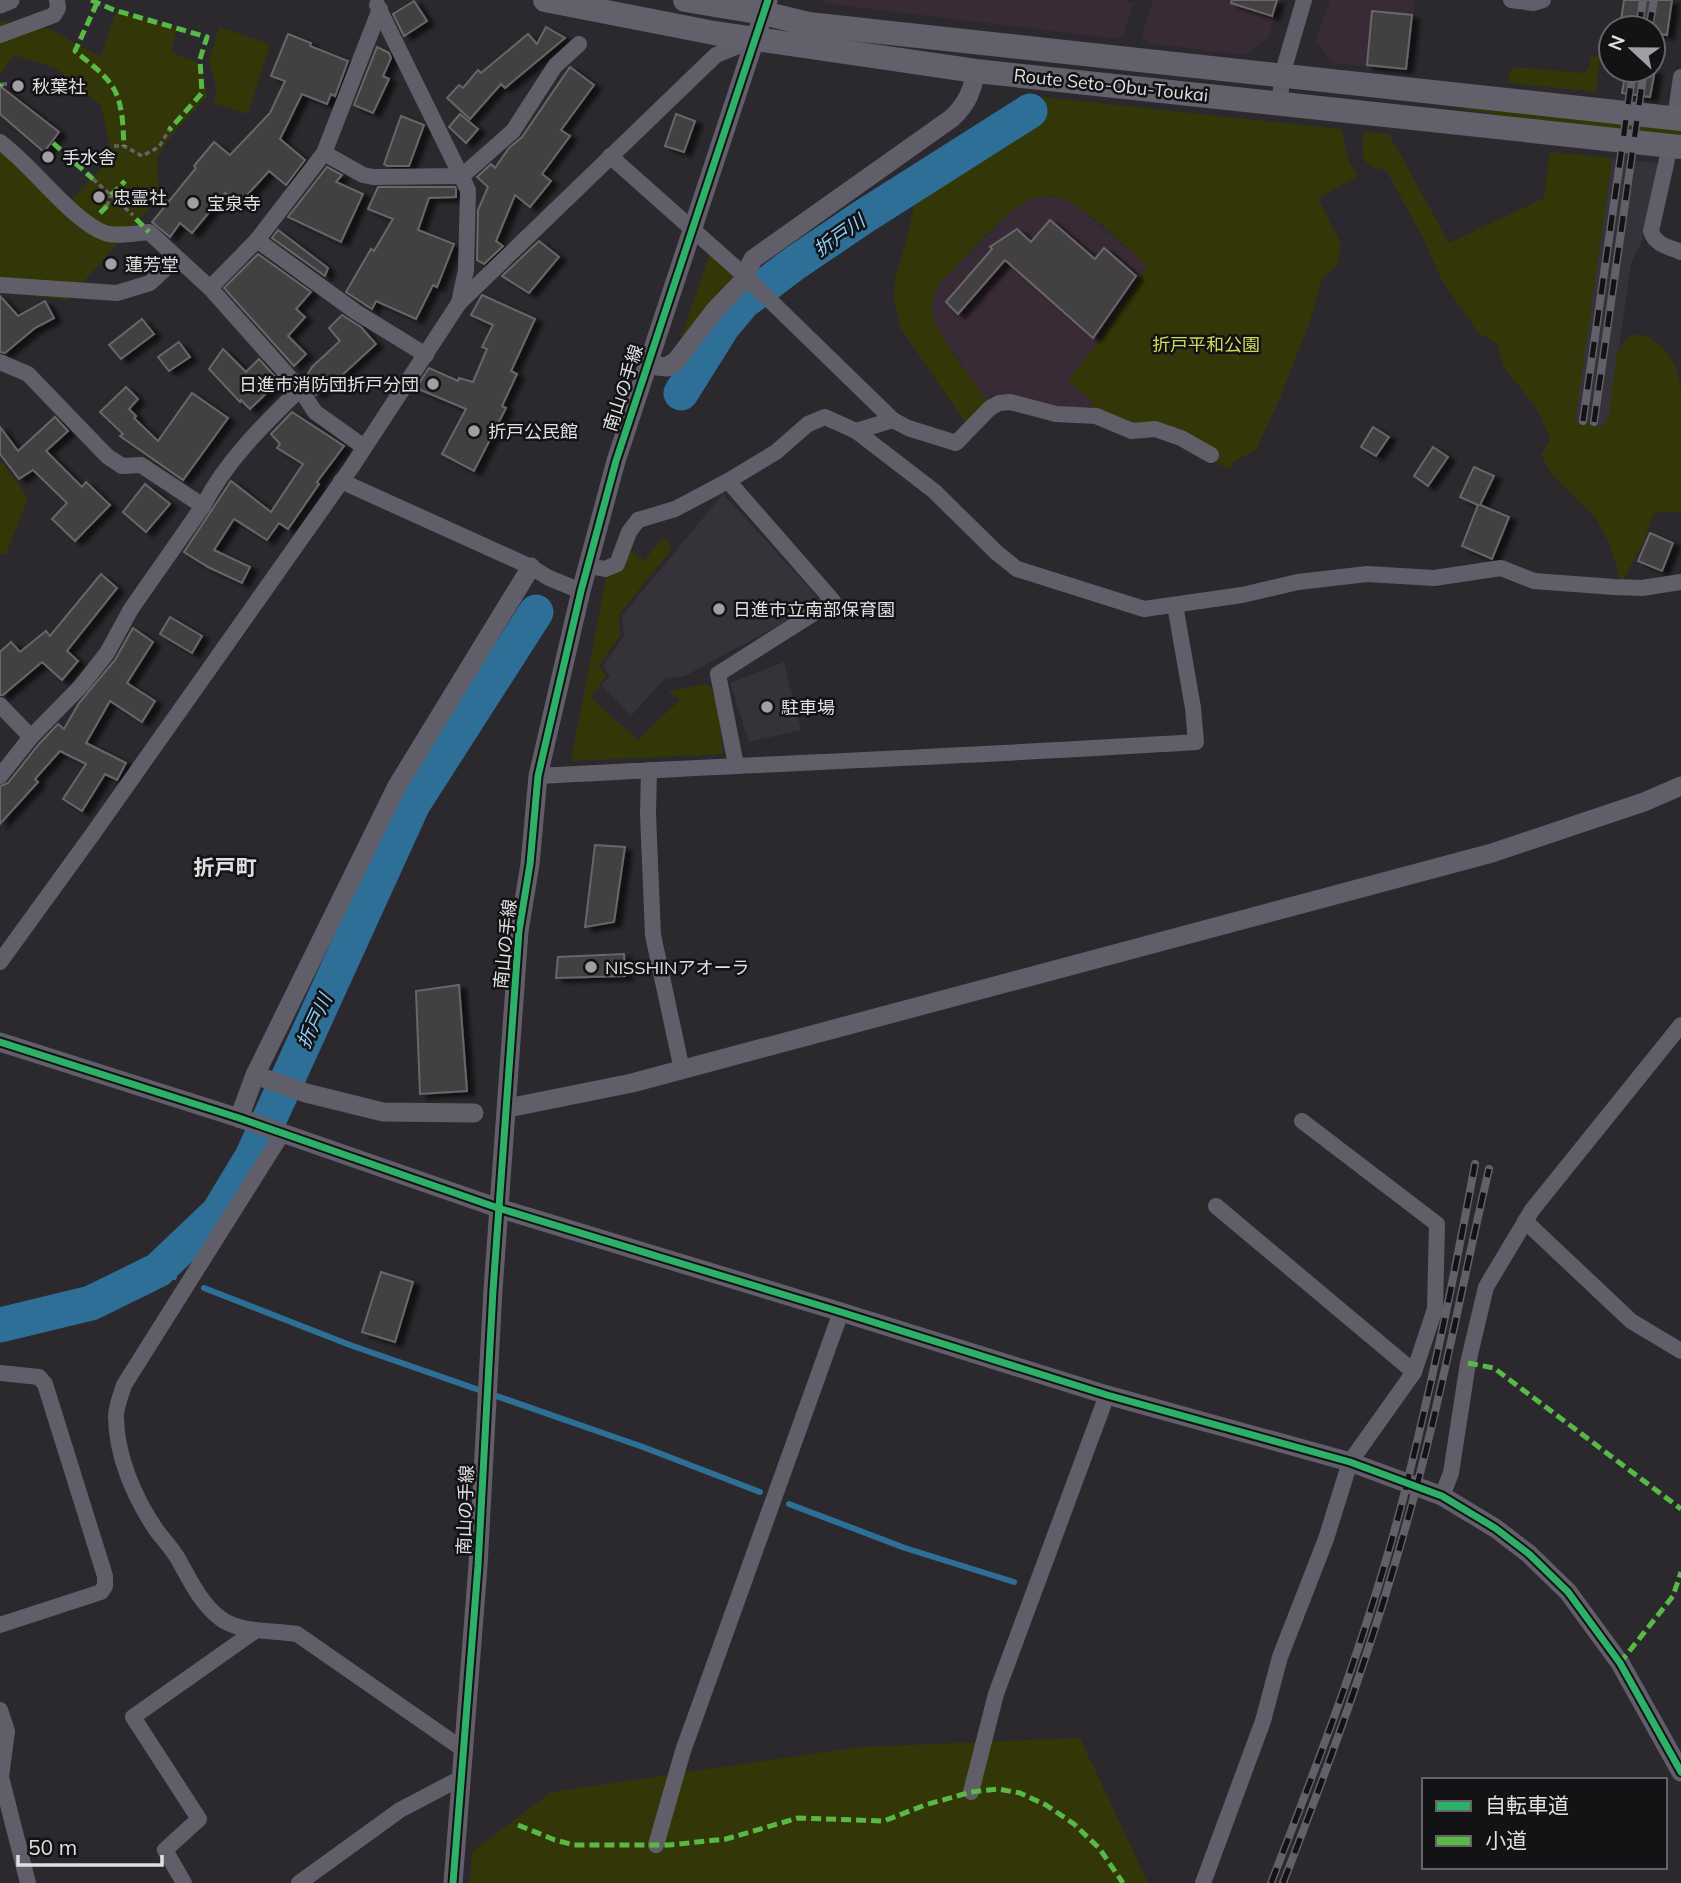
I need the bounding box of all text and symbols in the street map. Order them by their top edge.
north arrow [1597,14,1667,84]
text: N [1602,31,1630,54]
street label: Route Seto-Obu-Toukai [1013,63,1209,107]
place label: 秋葉社 [32,75,86,98]
marker: 秋葉社 [10,78,26,94]
place label: 手水舎 [62,146,116,169]
marker: 手水舎 [40,149,56,165]
place label: 忠霊社 [113,186,167,209]
marker: 忠霊社 [91,189,107,205]
place label: 宝泉寺 [207,192,261,215]
marker: 宝泉寺 [185,195,201,211]
water label: 折戸川 [809,208,871,261]
place label: 蓮芳堂 [125,253,179,276]
marker: 蓮芳堂 [103,256,119,272]
park label: 折戸平和公園 [1152,333,1260,356]
street label: 南山の手線 [598,342,648,434]
place label: 日進市消防団折戸分団 [239,373,419,396]
marker: 日進市消防団折戸分団 [425,376,441,392]
place label: 折戸公民館 [488,420,578,443]
marker: 折戸公民館 [466,423,482,439]
place label: 日進市立南部保育園 [733,598,895,621]
marker: 日進市立南部保育園 [711,601,727,617]
place label: 駐車場 [781,696,835,719]
marker: 駐車場 [759,699,775,715]
district label: 折戸町 [194,854,257,880]
street label: 南山の手線 [489,898,521,990]
place label: NISSHINアオーラ [605,956,749,979]
marker: NISSHINアオーラ [583,959,599,975]
water label: 折戸川 [291,988,338,1052]
street label: 南山の手線 [452,1465,478,1555]
legend [1422,1778,1667,1869]
text: 自転車道 [1485,1792,1569,1818]
scale bar [18,1824,161,1868]
text: 小道 [1485,1827,1527,1853]
text: 50 m [28,1834,77,1860]

